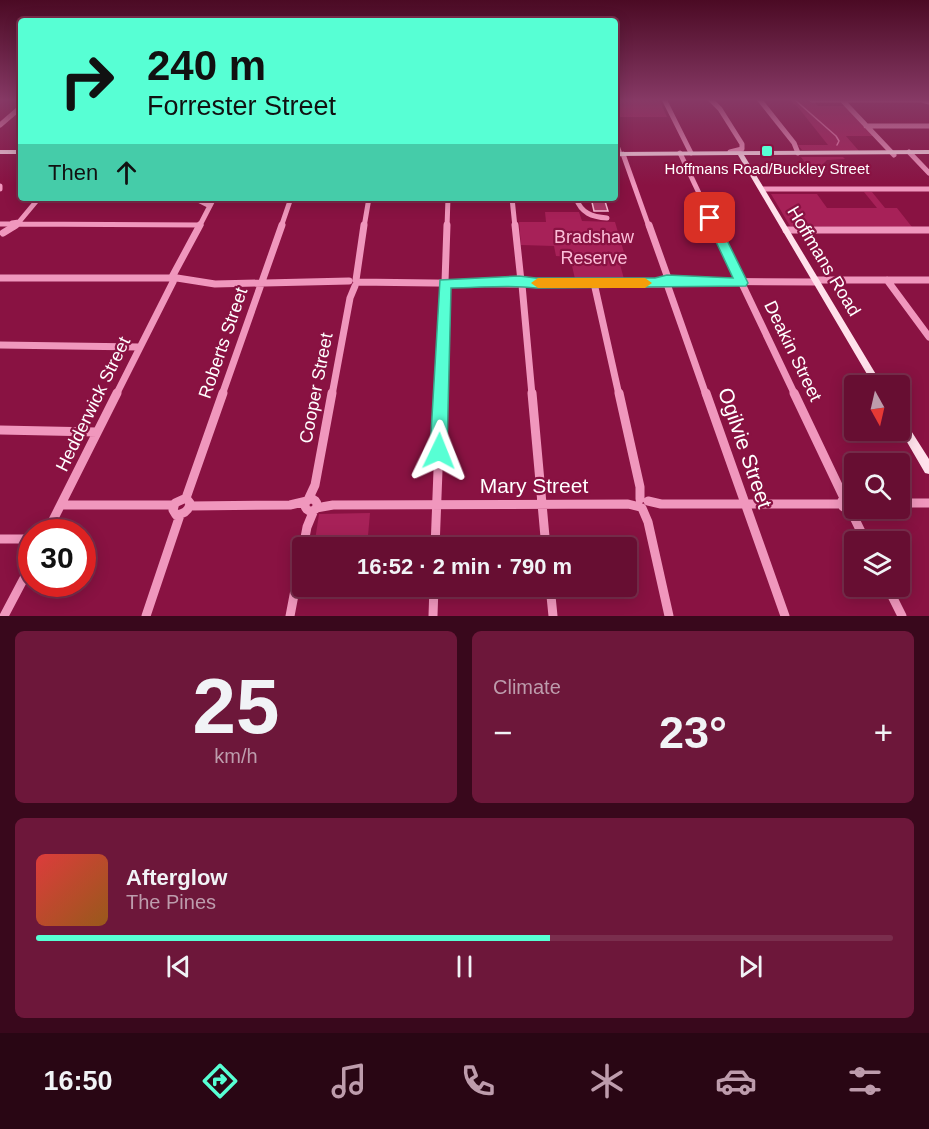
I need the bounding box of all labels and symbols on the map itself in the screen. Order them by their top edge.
marker: Hoffmans Road/Buckley Street [760,144,774,158]
place label: Hoffmans Road/Buckley Street [665,160,870,177]
pin [684,192,735,243]
street label: Hoffmans Road [783,202,865,320]
park label: Bradshaw Reserve [554,227,635,268]
street label: Roberts Street [195,285,251,401]
street label: Deakin Street [760,298,826,404]
street label: Cooper Street [295,331,337,445]
street label: Hedderwick Street [52,334,134,474]
north arrow [844,375,910,441]
street label: Ogilvie Street [714,384,777,511]
position arrow [407,419,471,483]
street label: Mary Street [480,474,588,497]
speed limit sign: 30 [18,519,96,597]

